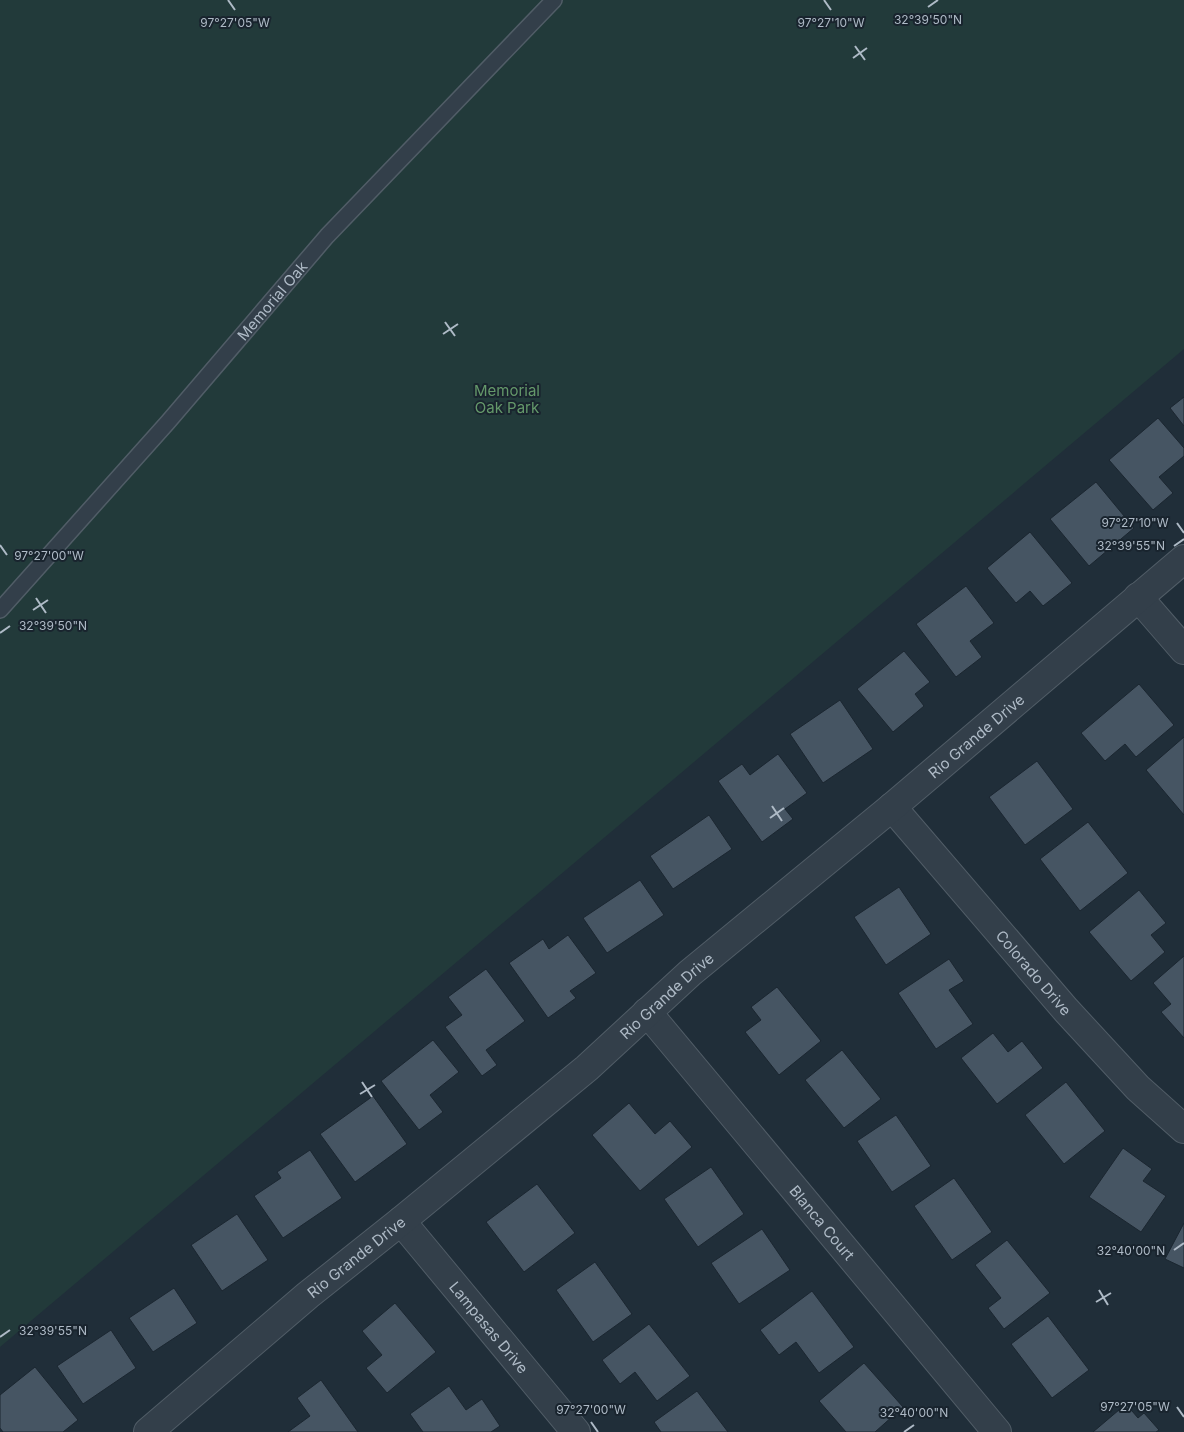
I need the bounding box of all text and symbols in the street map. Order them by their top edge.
text: 32°39'50"N [894,12,962,27]
text: 97°27'05"W [200,15,270,30]
text: 97°27'10"W [797,15,865,30]
street label: Memorial Oak [233,256,312,344]
park label: Memorial Oak Park [474,381,540,417]
text: 97°27'10"W [1101,515,1169,530]
text: 32°39'55"N [1097,538,1165,553]
text: 97°27'00"W [14,548,84,563]
text: 32°39'50"N [19,618,87,633]
street label: Rio Grande Drive [924,690,1028,782]
street label: Colorado Drive [992,926,1076,1019]
street label: Rio Grande Drive [616,948,717,1043]
street label: Blanca Court [786,1181,859,1264]
street label: Rio Grande Drive [303,1212,409,1302]
text: 32°40'00"N [1097,1243,1165,1258]
street label: Lampasas Drive [446,1277,533,1377]
text: 32°39'55"N [19,1323,87,1338]
text: 97°27'05"W [1100,1399,1170,1414]
text: 97°27'00"W [556,1402,626,1417]
text: 32°40'00"N [880,1405,948,1420]

